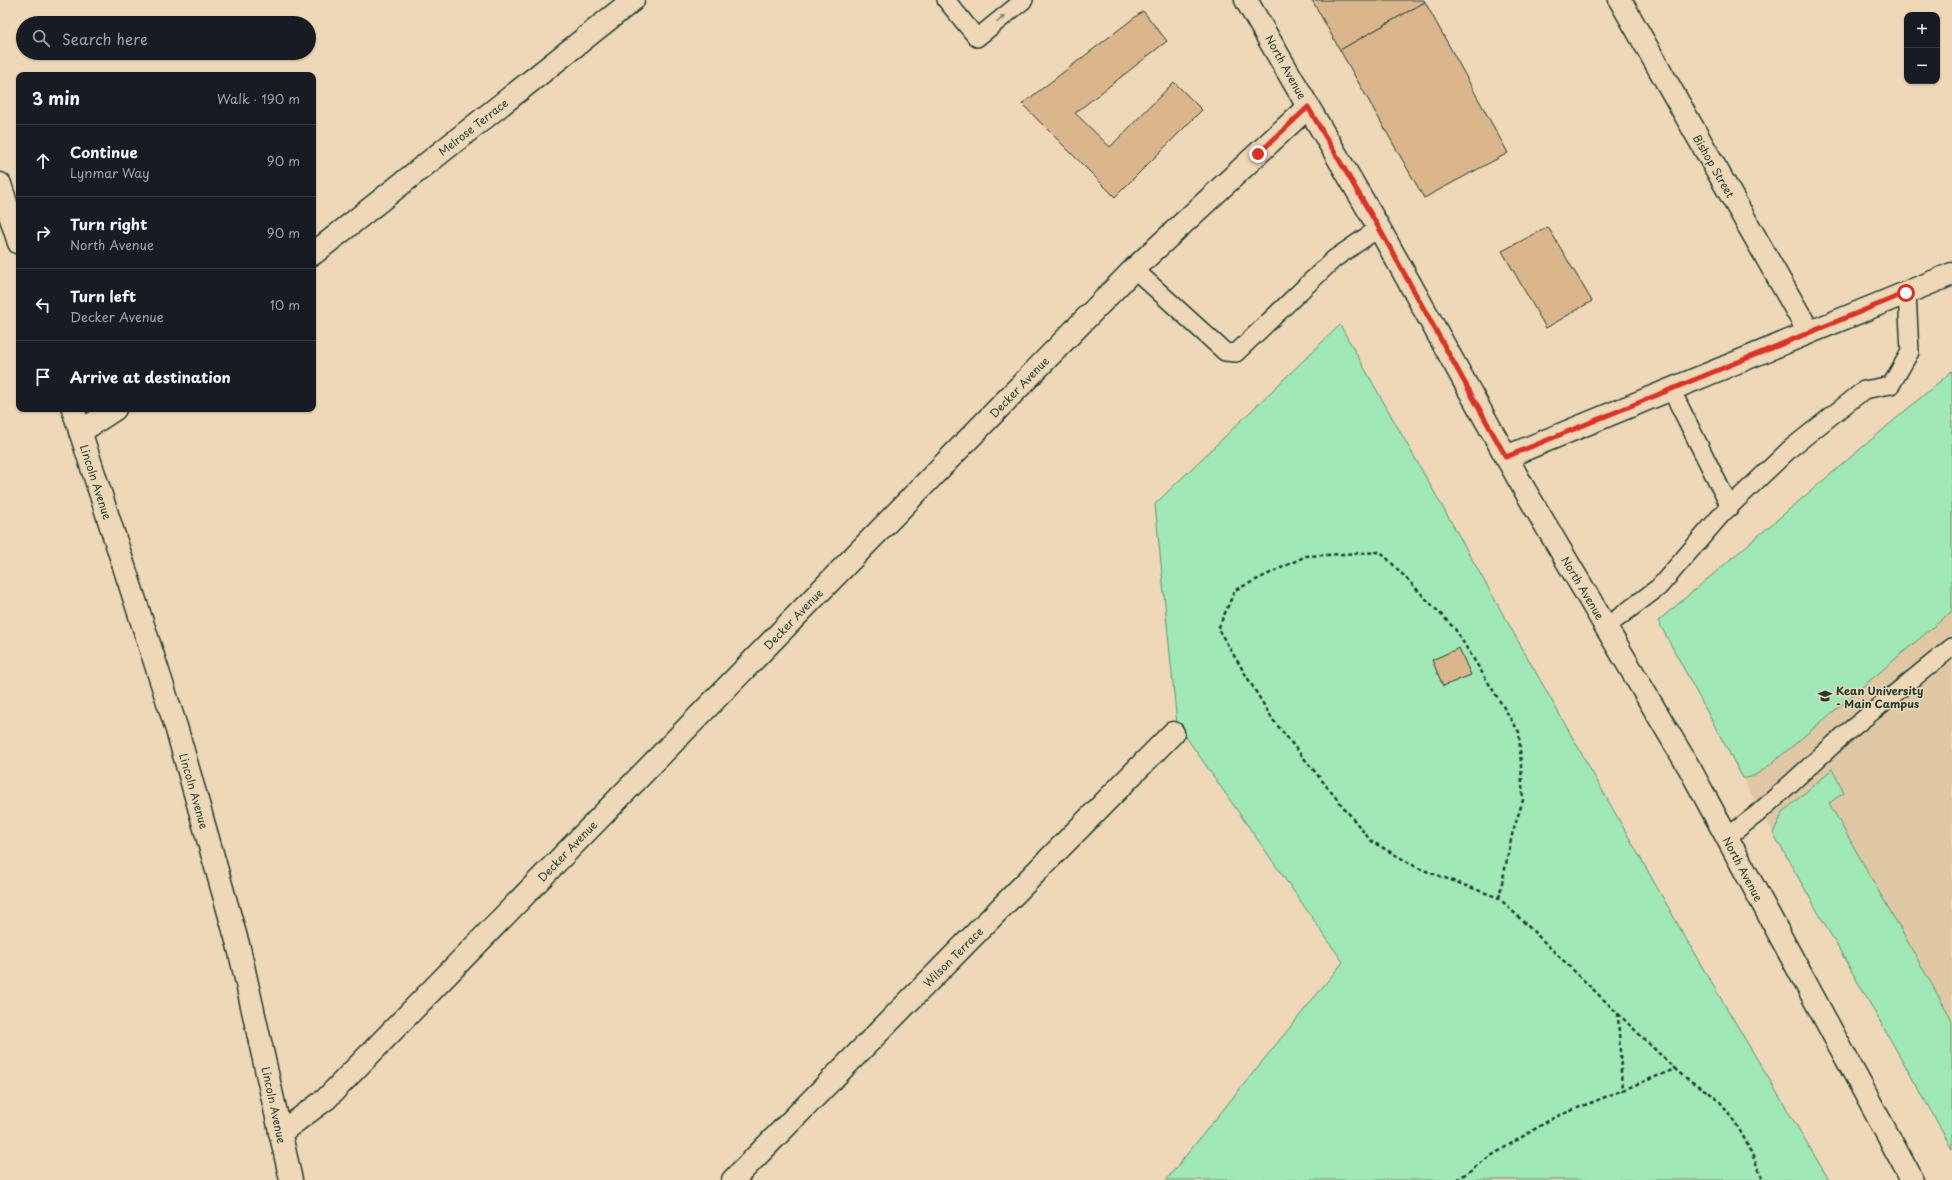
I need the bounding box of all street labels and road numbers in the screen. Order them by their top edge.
street label: North Avenue [1261,32,1311,102]
street label: Melrose Terrace [434,94,512,160]
street label: Bishop Street [1689,131,1739,201]
street label: Decker Avenue [985,353,1053,421]
street label: Lincoln Avenue [76,442,116,522]
street label: North Avenue [1557,553,1609,623]
street label: Decker Avenue [759,585,827,653]
street label: Lincoln Avenue [175,751,213,831]
street label: Decker Avenue [533,817,601,885]
street label: North Avenue [1719,834,1767,904]
street label: Wilson Terrace [919,923,987,991]
street label: Lincoln Avenue [258,1065,290,1145]

